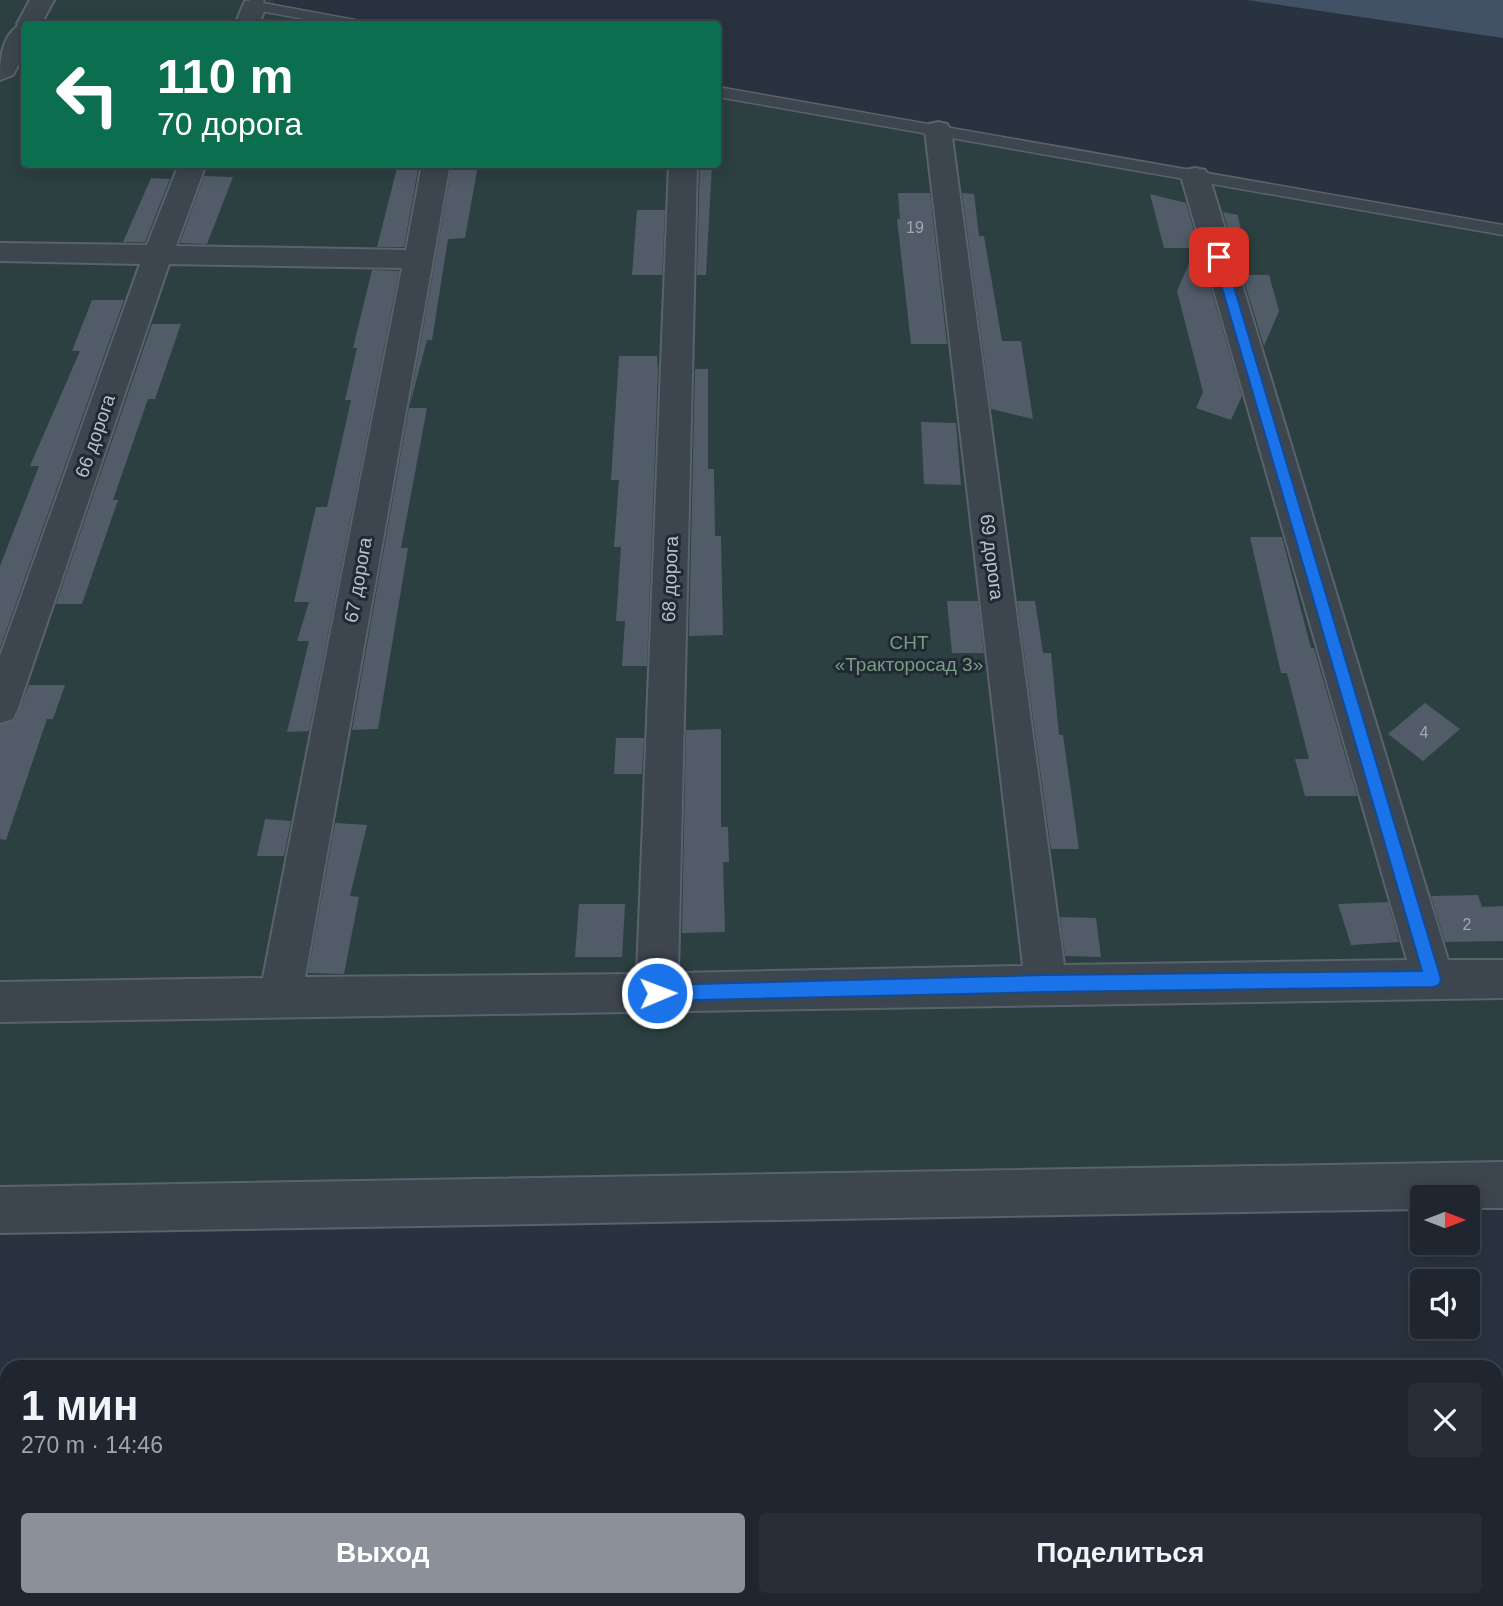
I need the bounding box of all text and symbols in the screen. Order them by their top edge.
icon: left [42,49,133,140]
text: 110 m [157,49,293,103]
text: 70 дорога [157,106,302,142]
house number: 19 [906,219,924,236]
pin [1189,227,1249,287]
icon: arrive [1200,238,1238,276]
street label: 66 дорога [71,391,119,480]
street label: 69 дорога [976,513,1008,602]
street label: 67 дорога [340,535,376,624]
street label: 68 дорога [658,535,682,622]
park label: СНТ «Тракторосад 3» [835,632,983,675]
house number: 4 [1420,724,1429,741]
house number: 2 [1463,916,1472,933]
position arrow [620,956,694,1030]
north arrow [1410,1185,1480,1255]
map controls [1410,1185,1480,1339]
button: sound [1410,1269,1480,1339]
text: 1 мин [21,1382,138,1429]
button: close [1408,1383,1482,1457]
text: 270 m · 14:46 [21,1432,163,1458]
button: Выход [21,1513,745,1593]
button: Поделиться [759,1513,1482,1593]

